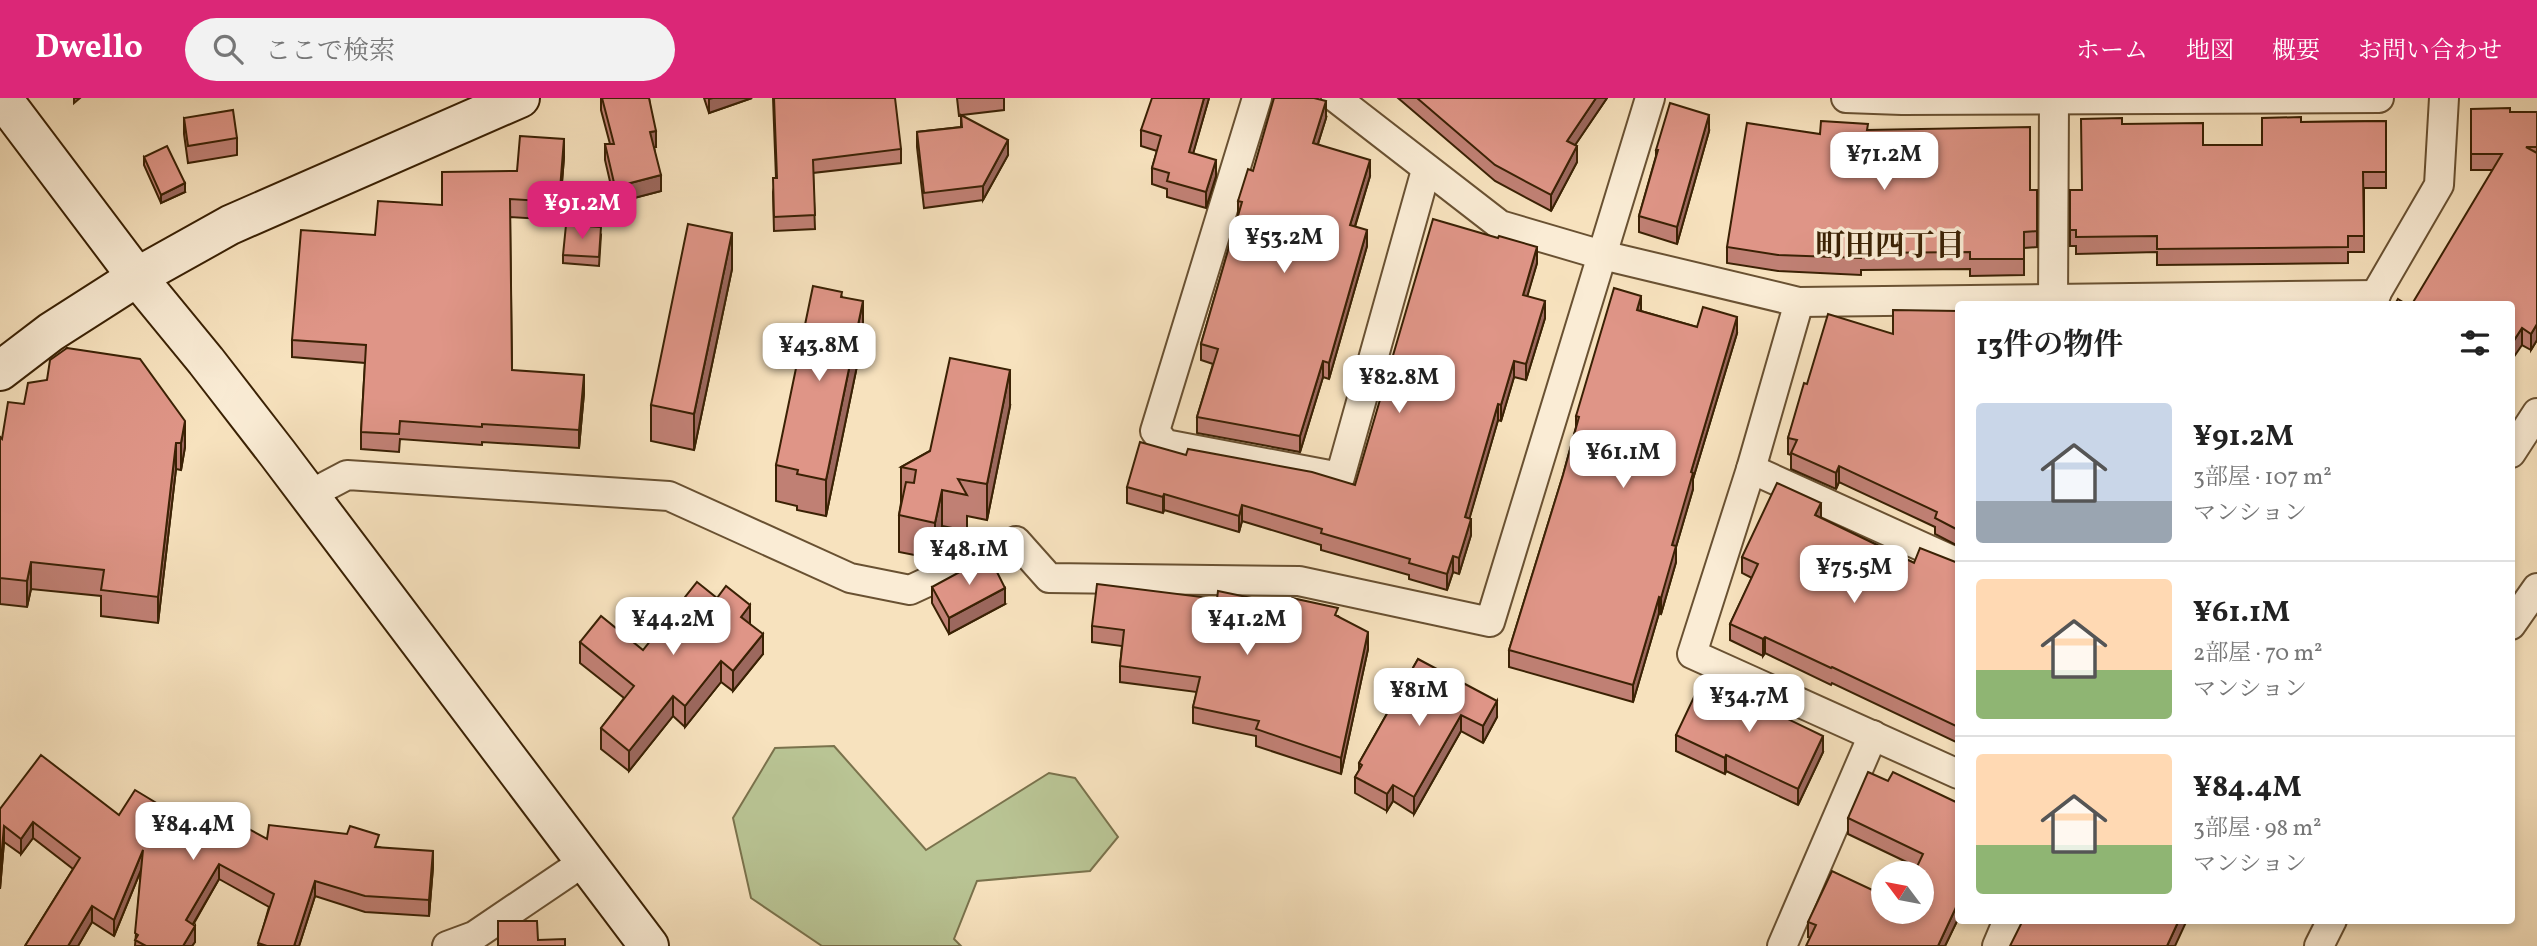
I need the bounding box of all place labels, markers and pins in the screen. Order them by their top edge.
pin: ¥71.2M [1827,132,1941,192]
pin: ¥91.2M [525,181,639,241]
pin: ¥53.2M [1227,216,1341,275]
pin: ¥43.8M [762,324,876,383]
pin: ¥82.8M [1342,356,1456,415]
pin: ¥61.1M [1566,430,1680,490]
pin: ¥48.1M [912,528,1026,587]
pin: ¥75.5M [1797,546,1911,605]
pin: ¥44.2M [616,598,730,657]
pin: ¥41.2M [1190,598,1304,657]
pin: ¥81M [1378,668,1460,728]
pin: ¥34.7M [1692,674,1806,734]
pin: ¥84.4M [136,802,250,862]

